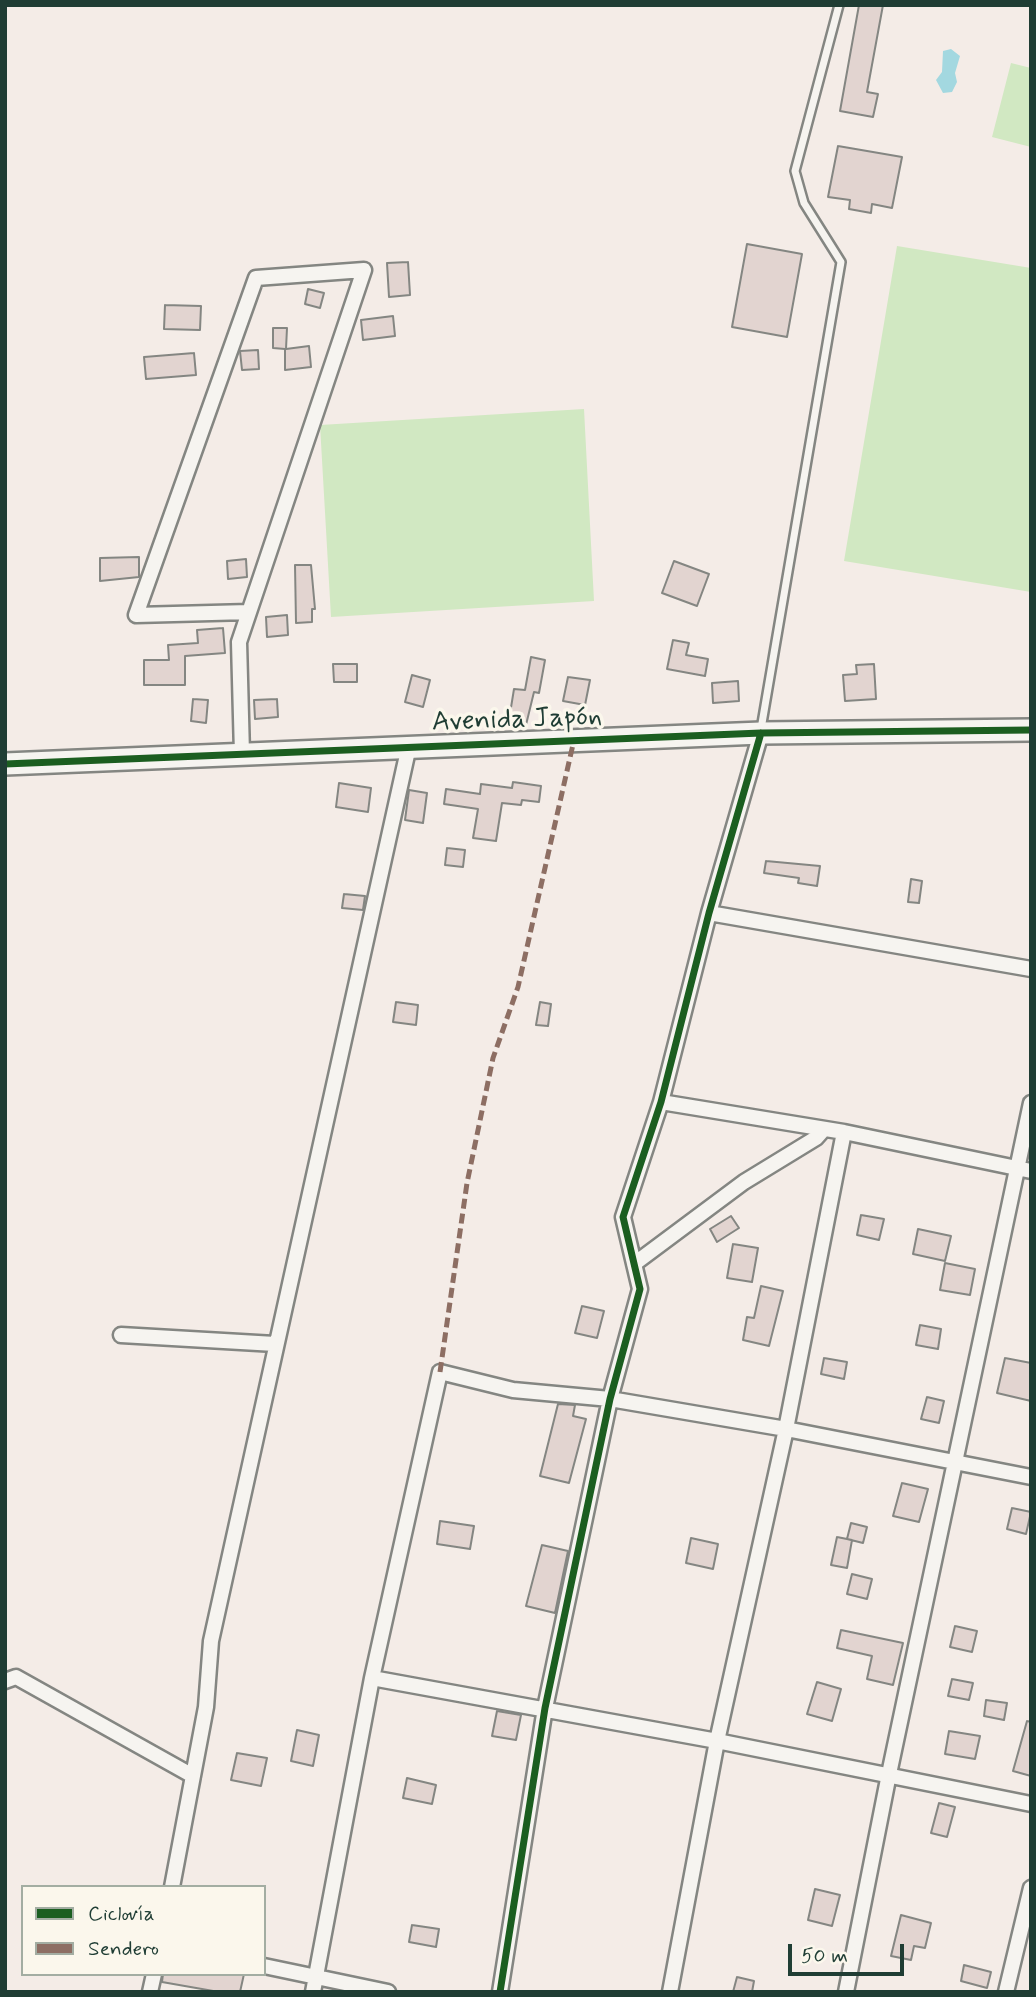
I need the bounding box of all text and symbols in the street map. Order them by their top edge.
street label: Avenida Japón [431,701,603,741]
legend [21,1885,266,1976]
text: Ciclovía [88,1900,155,1928]
scale bar [791,1930,906,1974]
text: Sendero [88,1935,159,1963]
text: 50 m [801,1942,848,1970]

